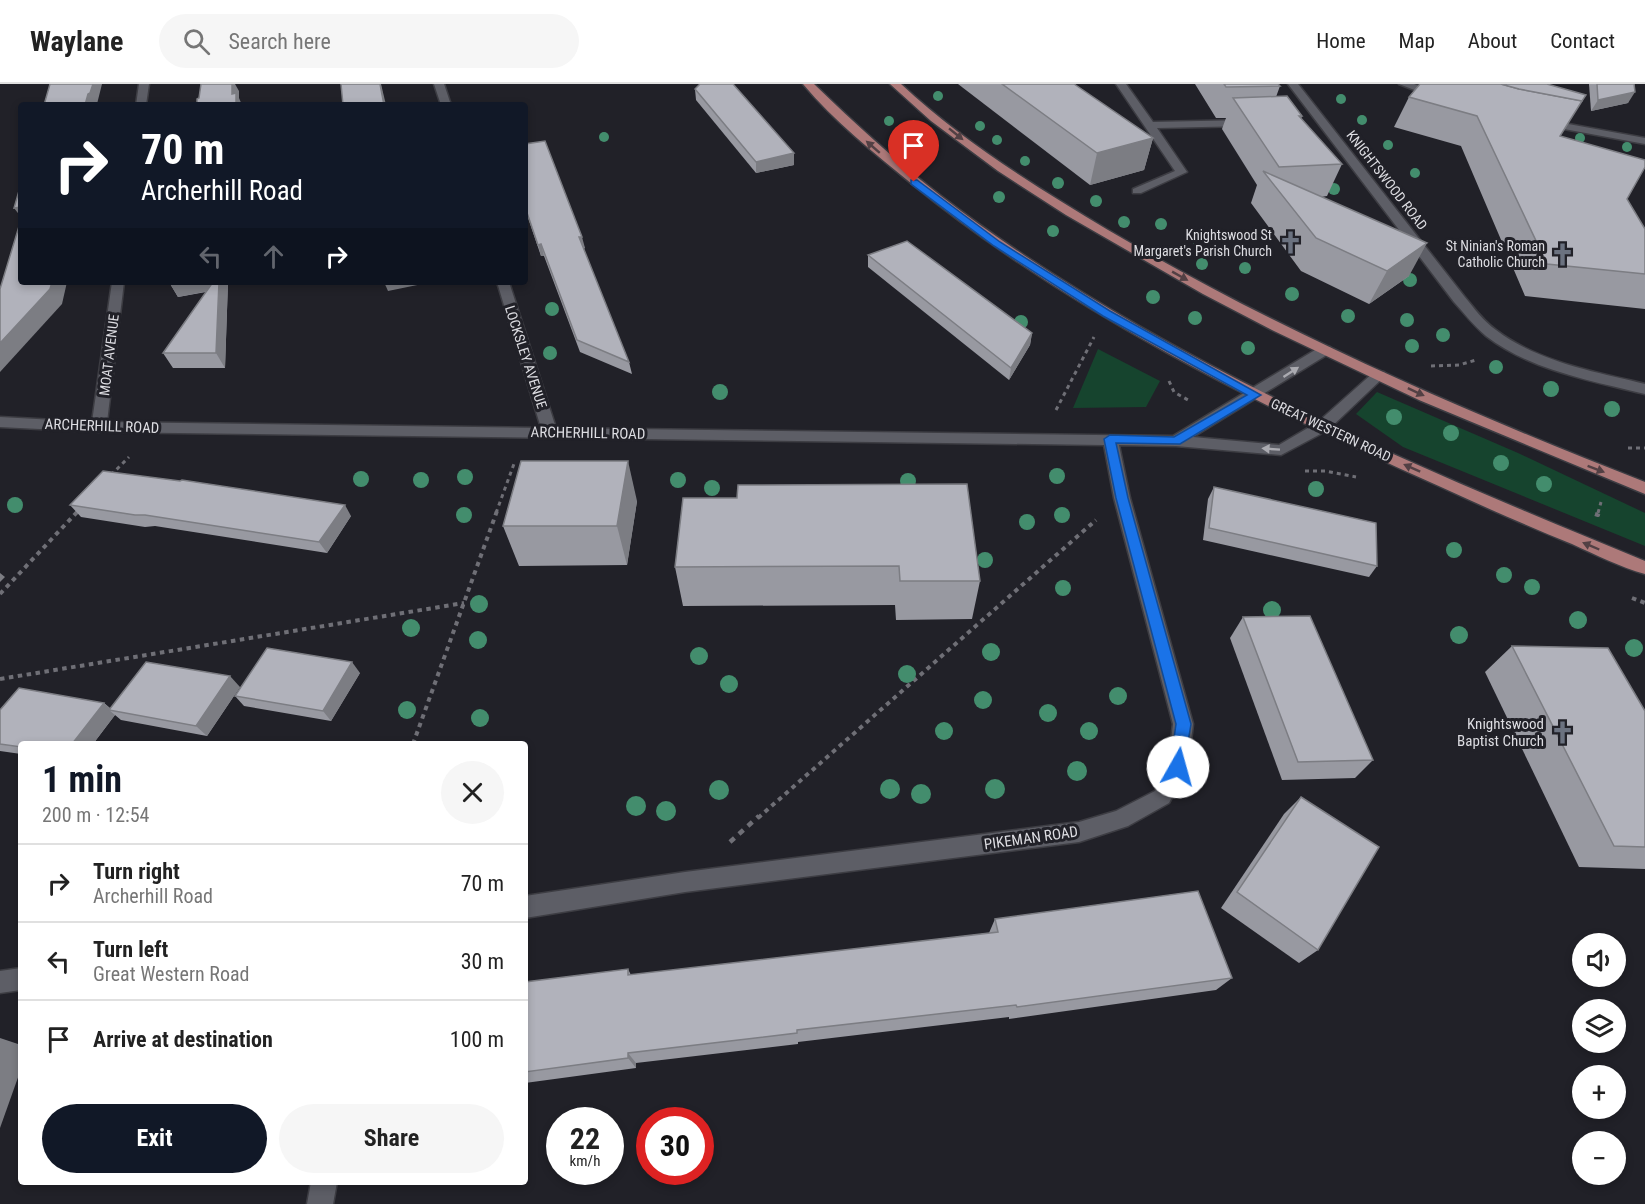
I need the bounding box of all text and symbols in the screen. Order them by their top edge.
search box [159,14,579,68]
text: Waylane [30,25,123,58]
icon: search [180,25,213,58]
text: Search here [228,29,331,54]
text: Home [1316,29,1366,53]
text: Map [1399,29,1435,53]
text: About [1468,29,1517,53]
text: Contact [1550,29,1615,53]
pin [888,120,939,182]
text: 70 m [141,125,224,174]
icon: right [42,126,120,204]
street label: KNIGHTSWOOD ROAD [1343,127,1431,233]
one-way arrow [948,128,964,141]
icon: arrive [897,129,930,162]
one-way arrow [866,141,881,154]
text: Archerhill Road [141,175,303,207]
place label: Knightswood St Margaret's Parish Church [1134,227,1272,259]
church icon: Knightswood St Margaret's Parish Church [1277,230,1303,256]
place label: St Ninian's Roman Catholic Church [1446,238,1545,270]
icon: left [194,240,227,273]
icon: ahead [257,240,290,273]
icon: right [320,240,353,273]
church icon: St Ninian's Roman Catholic Church [1550,241,1576,267]
one-way arrow [1172,271,1189,281]
street label: LOCKSLEY AVENUE [502,303,550,411]
street label: MOAT AVENUE [96,313,122,397]
one-way arrow [1282,367,1299,378]
one-way arrow [1408,388,1425,397]
street label: GREAT WESTERN ROAD [1269,395,1393,465]
street label: ARCHERHILL ROAD [44,415,160,437]
street label: ARCHERHILL ROAD [531,423,645,443]
one-way arrow [1261,444,1280,454]
one-way arrow [1403,464,1420,473]
one-way arrow [1587,464,1605,474]
one-way arrow [1582,541,1600,550]
place label: Knightswood Baptist Church [1457,715,1544,750]
church icon: Knightswood Baptist Church [1549,720,1575,746]
position arrow [1146,735,1210,799]
text: 1 min [42,759,122,801]
button: close [441,761,504,824]
text: 200 m · 12:54 [42,803,149,827]
street label: PIKEMAN ROAD [983,823,1079,853]
text: Turn right [93,859,180,884]
icon: right [42,867,75,900]
text: 70 m [461,871,504,896]
text: Archerhill Road [93,884,213,908]
map controls [1572,933,1626,1185]
button: sound [1572,933,1626,987]
text: Turn left [93,937,168,962]
icon: left [42,945,75,978]
text: 30 m [461,949,504,974]
text: Great Western Road [93,962,249,986]
button: layers [1572,999,1626,1053]
icon: arrive [42,1023,75,1056]
text: Arrive at destination [93,1027,273,1052]
text: 100 m [450,1027,504,1052]
button: + [1572,1065,1626,1119]
button: Exit [42,1104,267,1173]
button: Share [279,1104,504,1173]
speed limit sign: 30 [636,1107,714,1185]
text: 22 [570,1121,600,1156]
button: − [1572,1131,1626,1185]
text: km/h [570,1152,600,1170]

